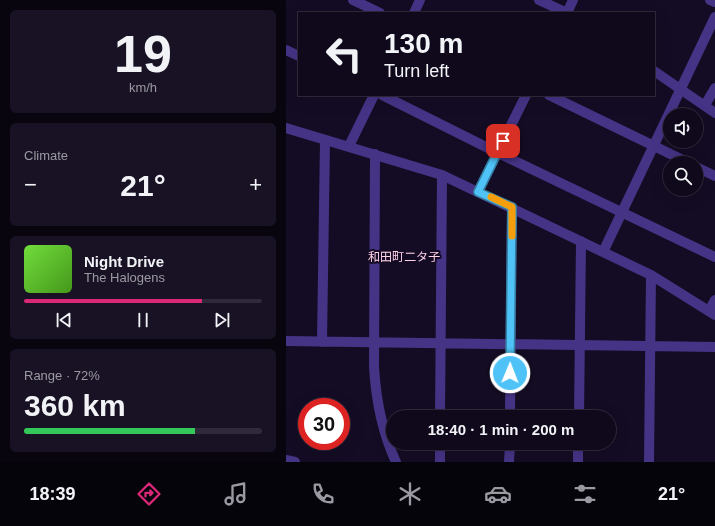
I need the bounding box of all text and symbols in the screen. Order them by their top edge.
text: 19 [114,25,172,83]
icon: left [318,28,370,80]
text: 130 m [384,28,463,59]
text: Turn left [384,61,449,81]
text: km/h [129,80,157,95]
map controls [663,108,703,196]
button: sound [663,108,703,148]
pin [486,124,520,158]
icon: arrive [492,130,514,152]
text: Climate [24,148,68,163]
button: search [663,156,703,196]
text: 21° [120,169,166,202]
text: − [24,172,37,197]
text: + [249,172,262,197]
district label: 和田町二タ子 [368,250,440,264]
text: Night Drive [84,253,164,270]
text: The Halogens [84,270,165,285]
icon: previous [53,309,75,331]
icon: pause [132,309,154,331]
icon: next [211,309,233,331]
position arrow [489,352,531,394]
text: Range · 72% [24,368,100,383]
text: 360 km [24,389,126,422]
speed limit sign: 30 [298,398,350,450]
text: 18:40 · 1 min · 200 m [428,421,574,438]
icon: directions [135,480,163,508]
icon: music [222,480,250,508]
icon: phone [309,480,337,508]
icon: climate [396,480,424,508]
icon: car [484,480,512,508]
icon: filters [571,480,599,508]
text: 18:39 [30,484,76,504]
text: 21° [658,484,685,504]

